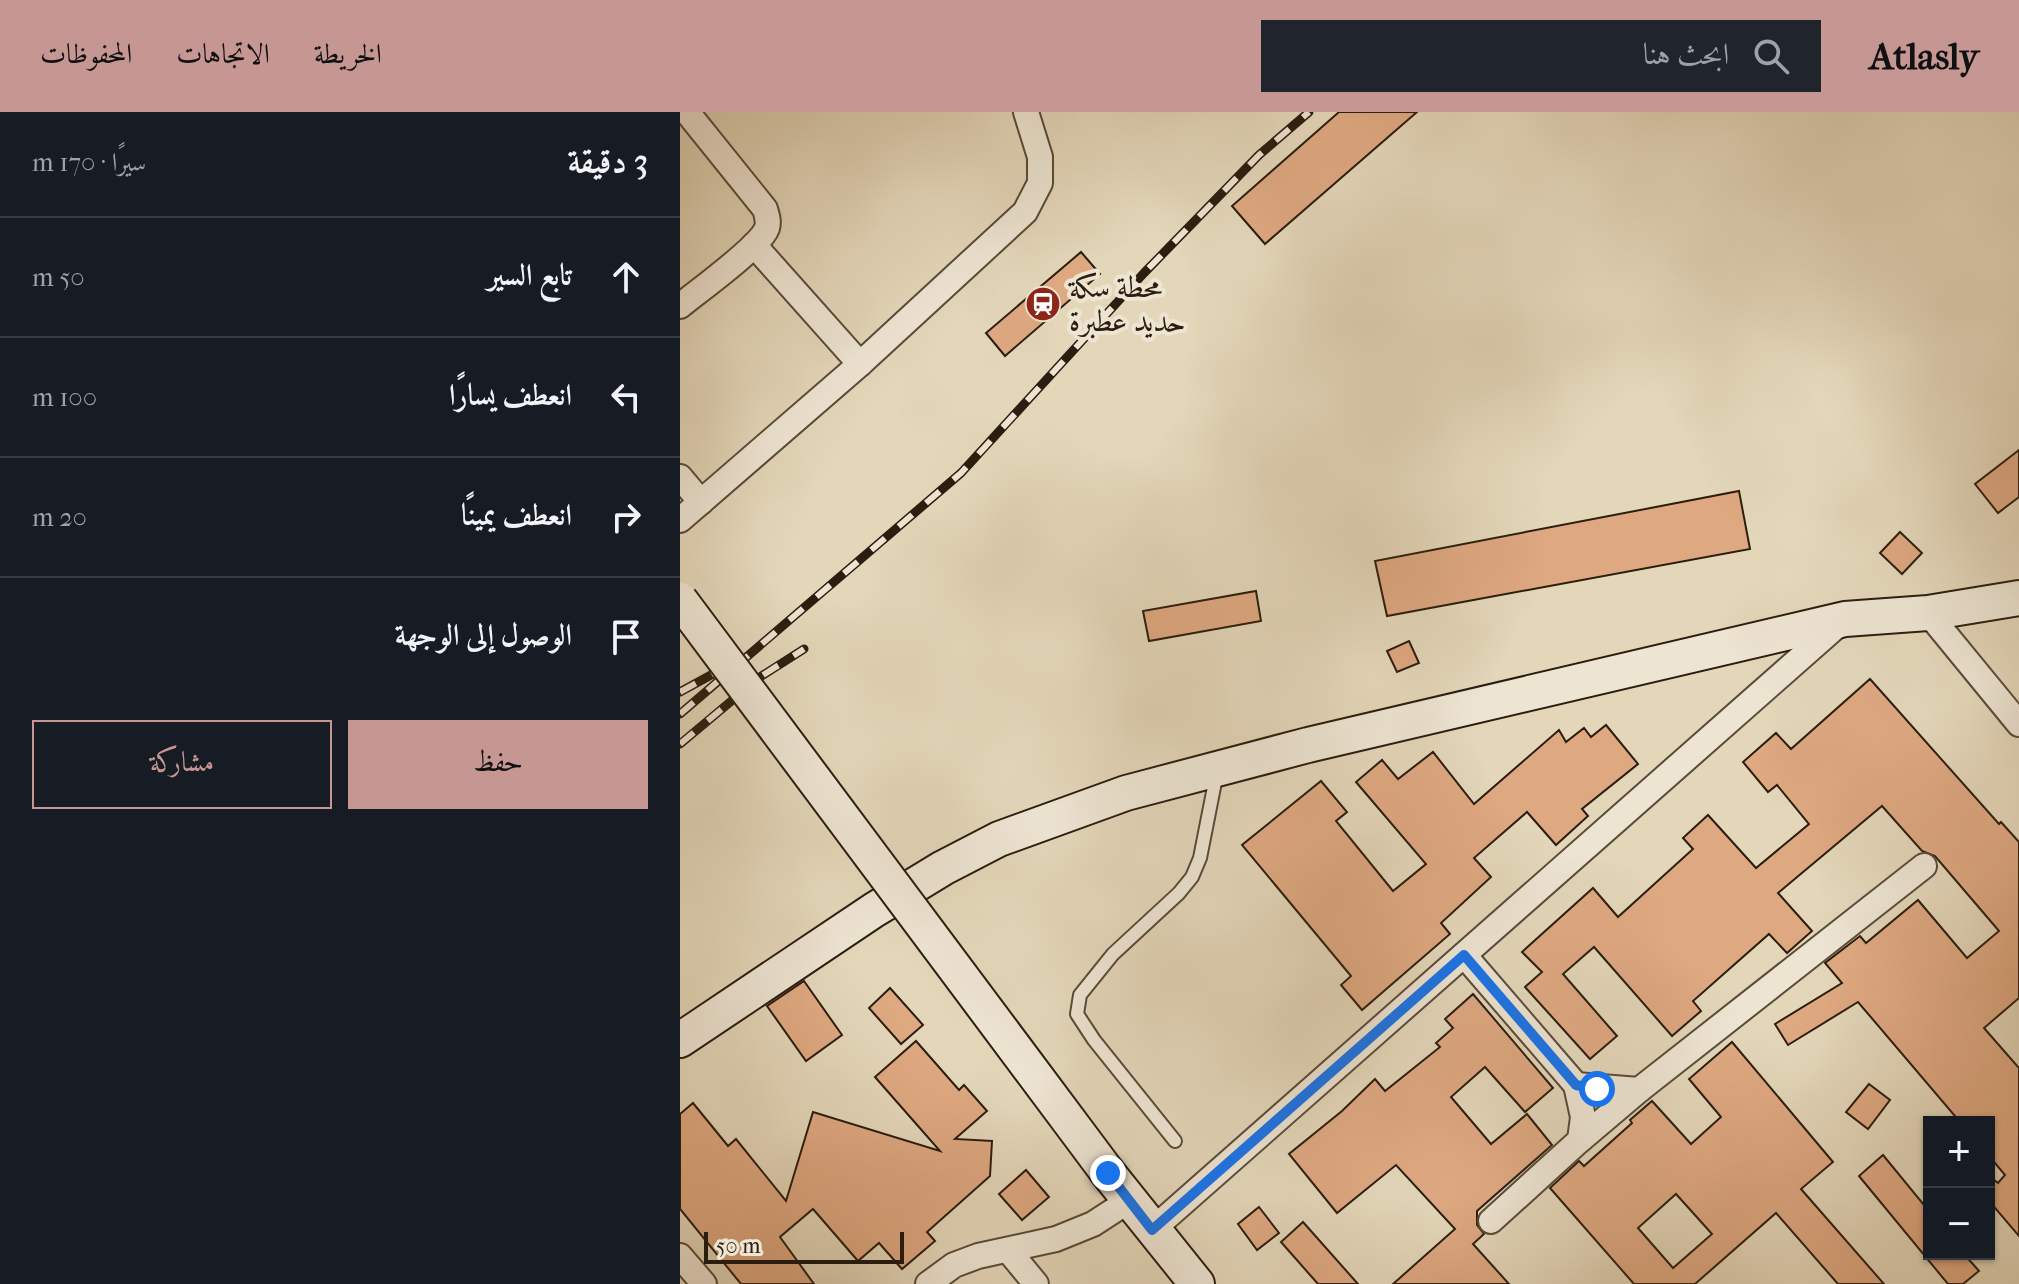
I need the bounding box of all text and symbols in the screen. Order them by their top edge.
search box [1261,20,1821,92]
icon: search [1749,34,1793,78]
text: Atlasly [1869,34,1979,79]
text: المحفوظات [40,37,132,70]
text: الاتجاهات [176,37,270,70]
text: الخريطة [314,37,382,70]
text: ابحث هنا [1643,37,1729,72]
text: 3 دقيقة [567,141,648,181]
text: سيرًا · 170 m [32,147,146,178]
icon: ahead [604,255,648,299]
text: تابع السير [487,258,572,293]
text: 50 m [32,262,85,293]
place label: محطة سكة حديد عطبرة [1067,270,1186,339]
station icon: محطة سكة حديد عطبرة [1024,285,1062,323]
icon: left [604,375,648,419]
text: انعطف يسارًا [449,378,572,413]
text: 100 m [32,382,97,413]
icon: right [604,495,648,539]
text: انعطف يمينًا [461,498,572,533]
text: 20 m [32,502,87,533]
icon: arrive [604,615,648,659]
text: الوصول إلى الوجهة [395,618,572,653]
button: مشاركة [32,720,332,809]
button: حفظ [348,720,648,809]
route start [1579,1071,1615,1107]
map controls [1923,1116,1995,1260]
button: + [1923,1116,1995,1188]
route end [1090,1155,1126,1191]
button: − [1923,1188,1995,1260]
scale bar [704,1228,904,1264]
text: 50 m [716,1233,761,1259]

